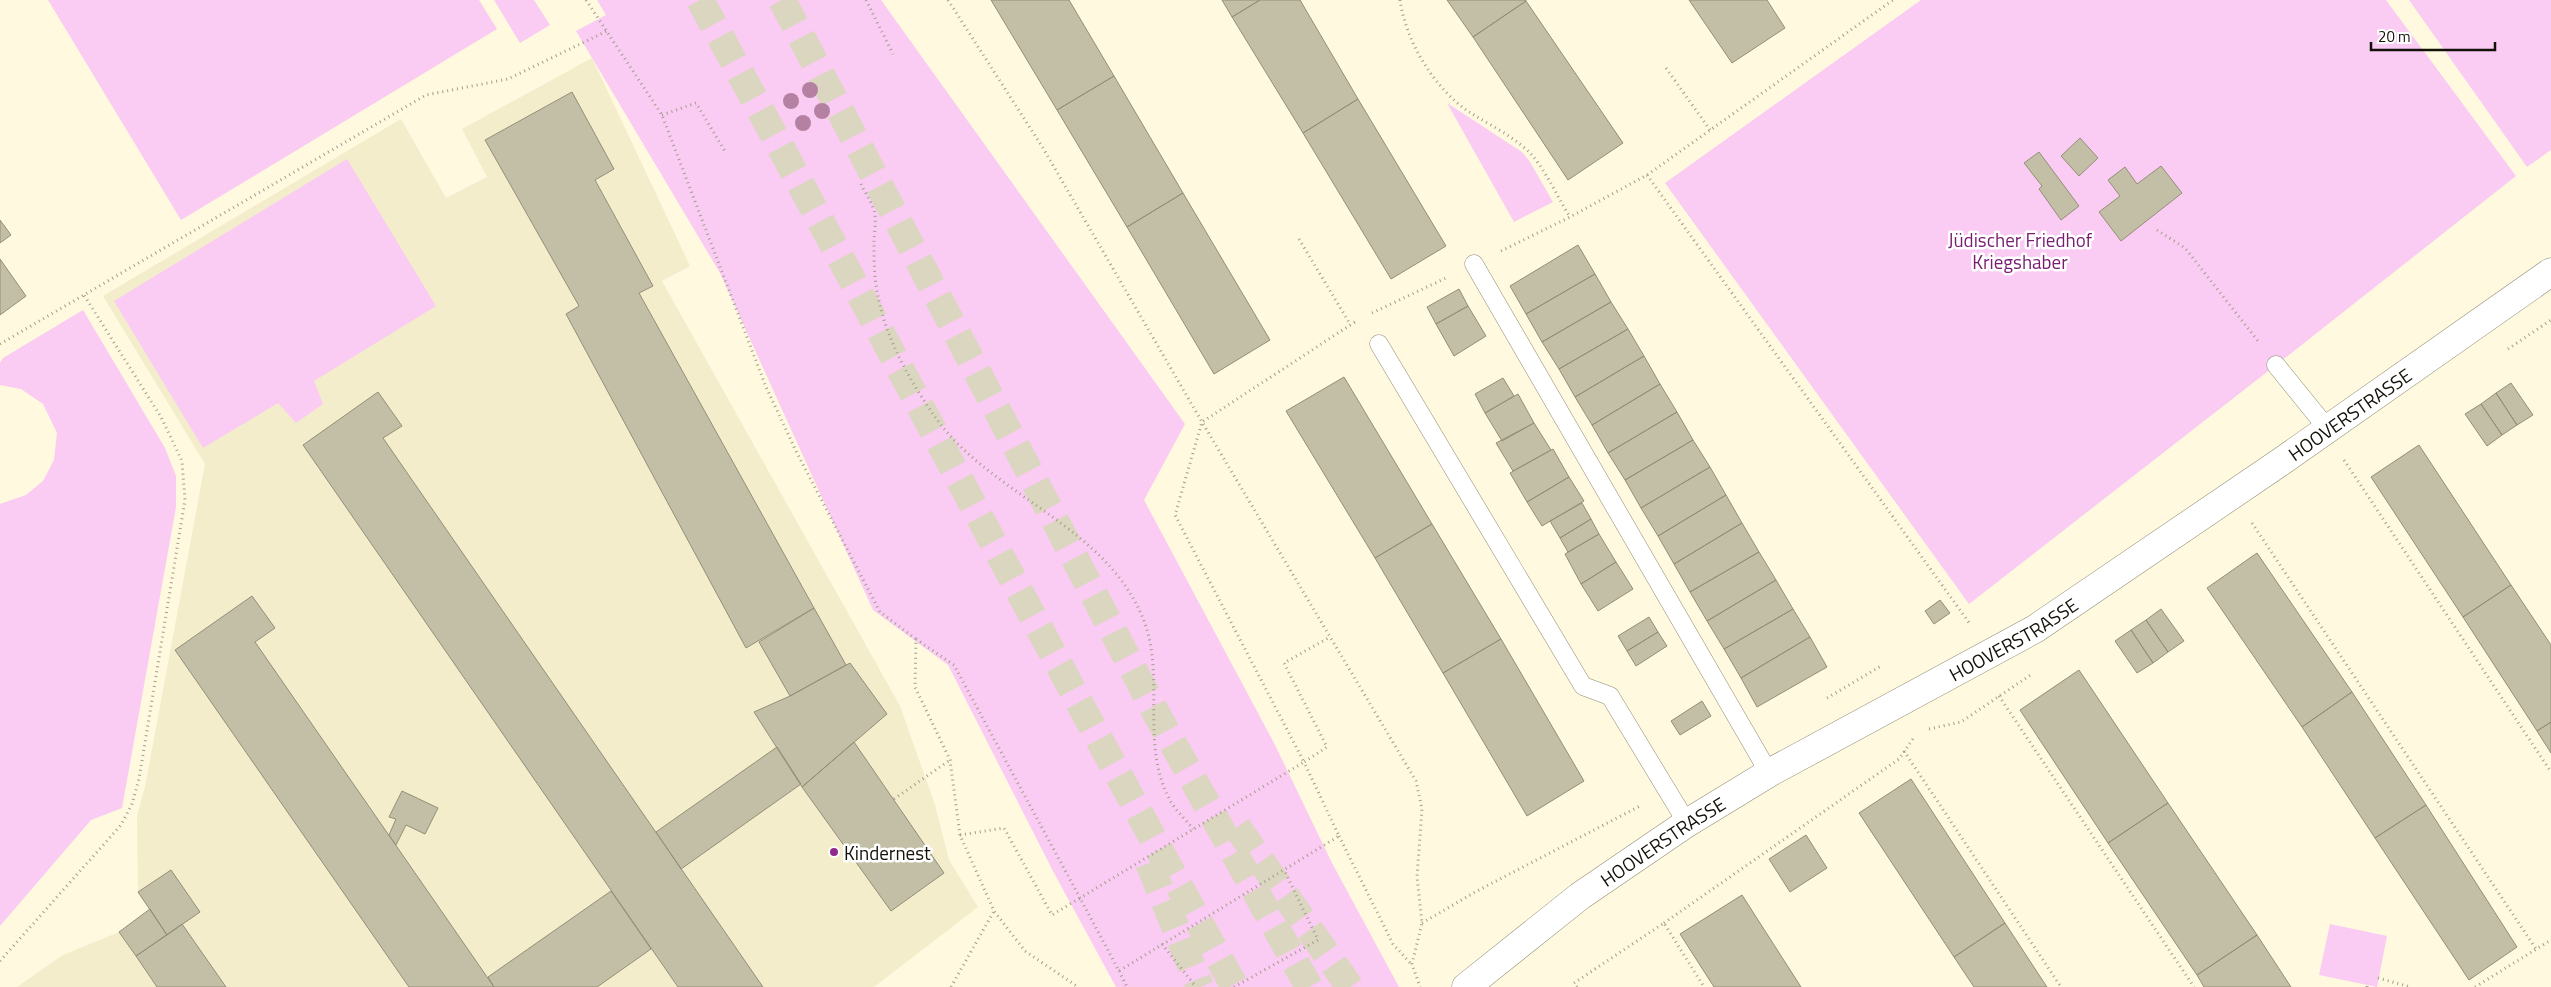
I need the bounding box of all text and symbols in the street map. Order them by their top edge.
scale bar [2371,20,2495,52]
text: 20 m [2378,25,2411,48]
park label: Jüdischer Friedhof Kriegshaber [1948,225,2093,276]
street label: HOOVERSTRASSE [2282,360,2417,467]
street label: HOOVERSTRASSE [1943,590,2083,688]
street label: HOOVERSTRASSE [1594,789,1731,893]
place label: Kindernest [844,838,931,867]
marker: Kindernest [828,846,840,858]

